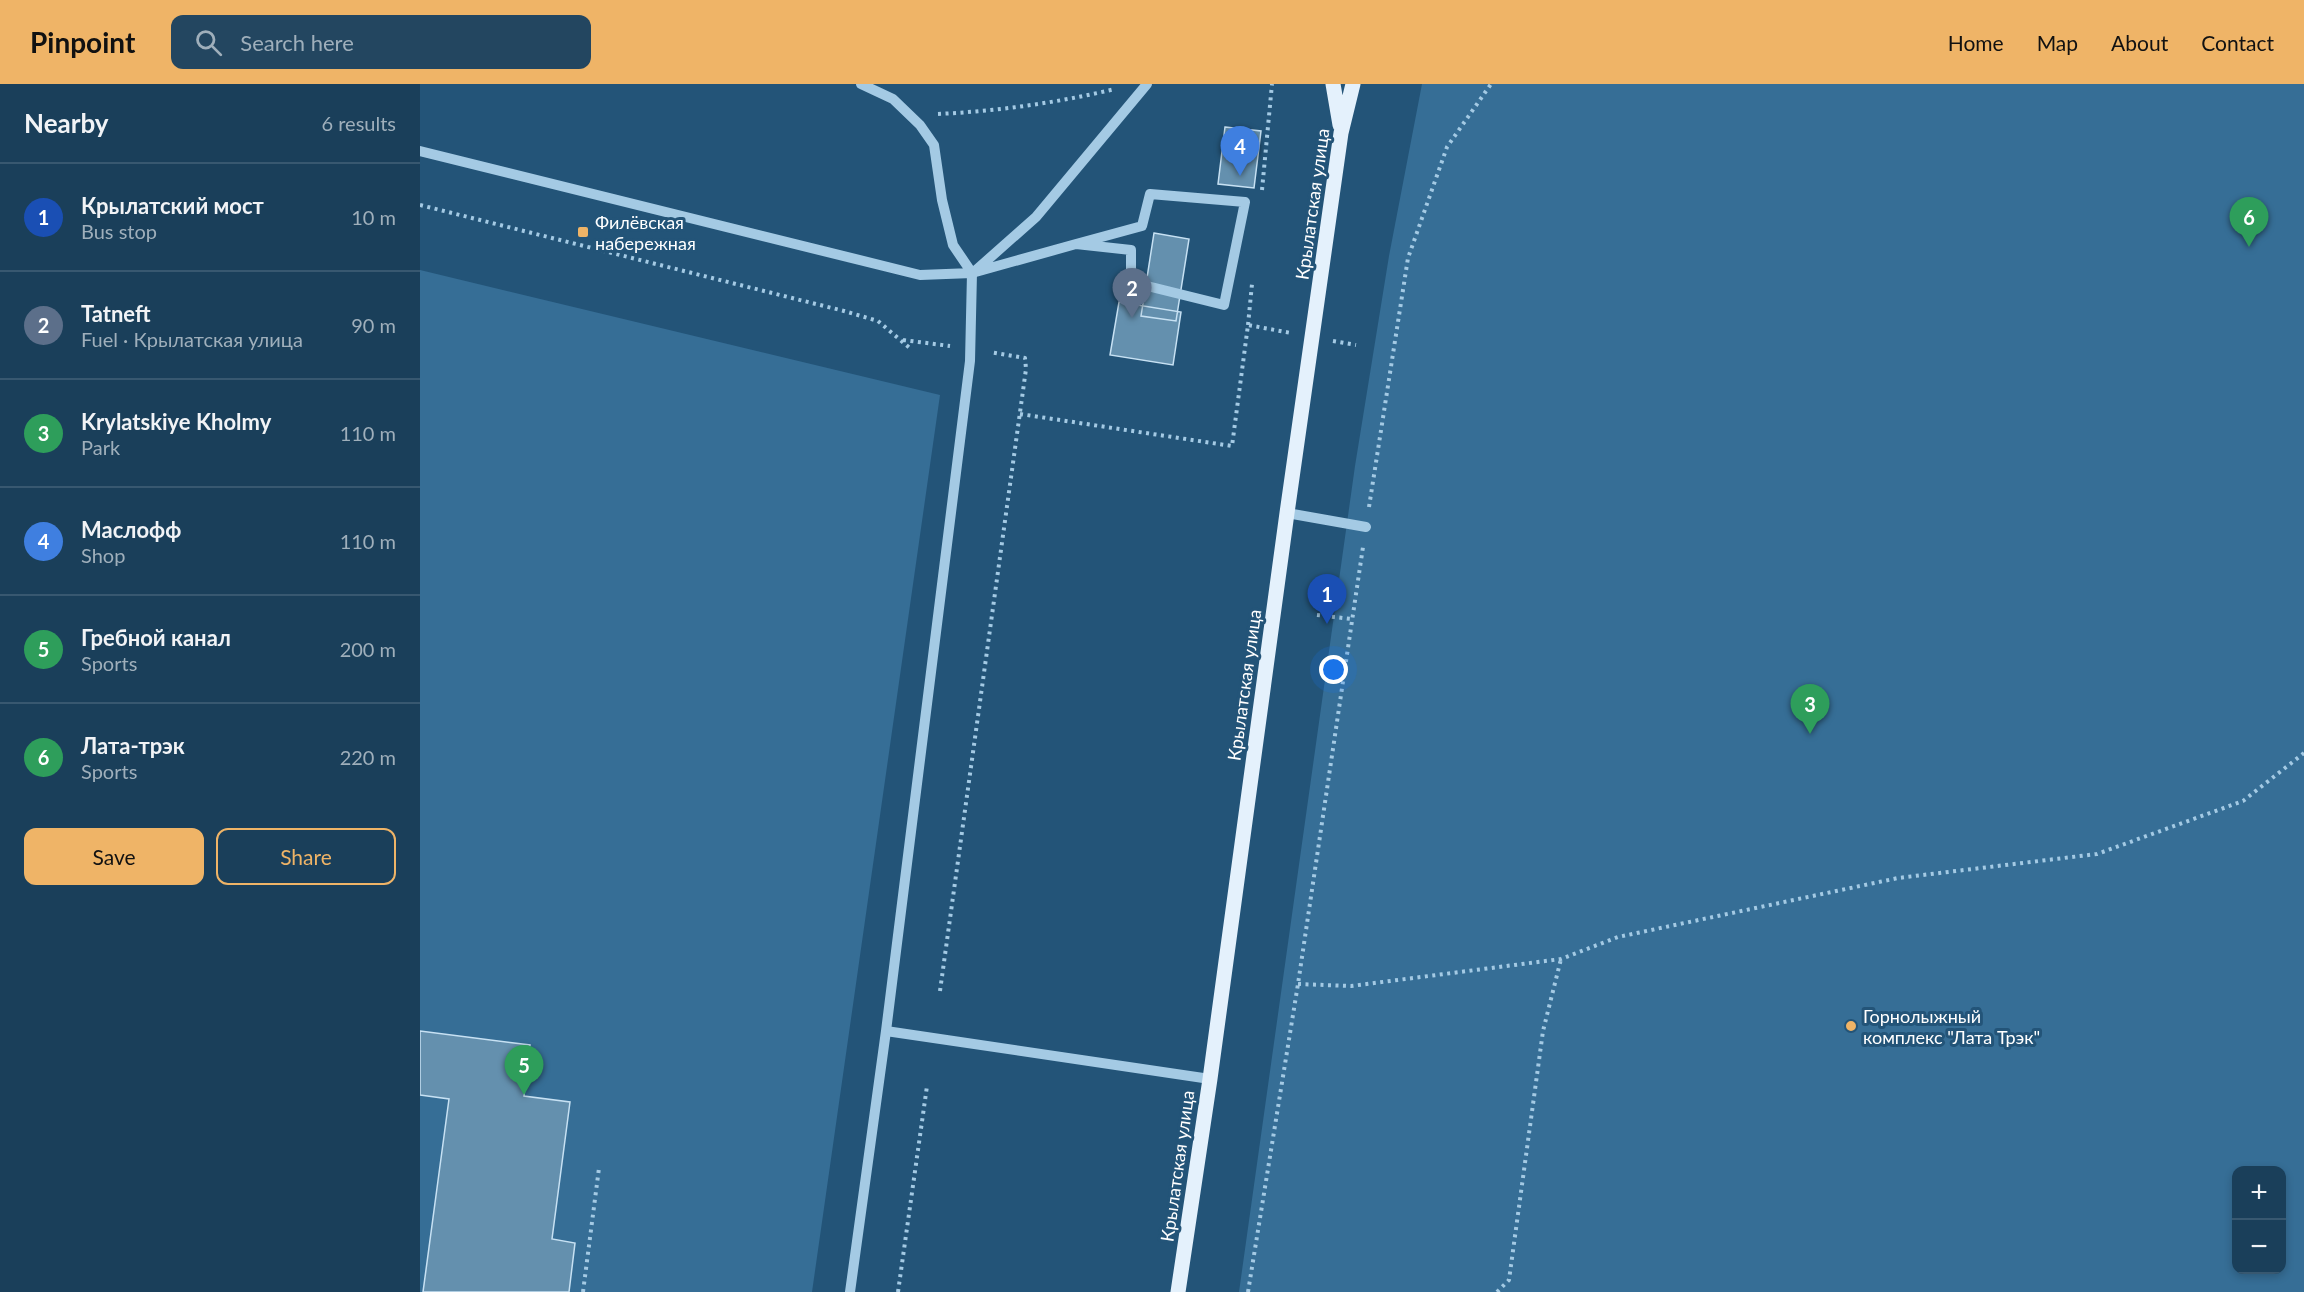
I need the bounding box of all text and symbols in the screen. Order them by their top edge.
search box [171,15,591,69]
text: Pinpoint [30,25,135,59]
icon: search [192,26,225,59]
text: Search here [240,29,354,56]
text: Home [1948,30,2004,55]
text: Map [2037,30,2078,55]
text: About [2111,30,2168,55]
text: Contact [2201,30,2274,55]
text: Nearby [24,107,109,139]
text: 6 results [321,111,396,135]
pin: 4 [1220,126,1260,176]
street label: Крылатская улица [1290,127,1334,281]
text: Крылатский мост [81,192,264,219]
pin: 6 [2230,198,2268,247]
text: 1 [38,205,49,229]
text: 10 m [351,205,396,229]
place label: Филёвская набережная [595,211,696,254]
text: Bus stop [81,219,157,243]
marker: Филёвская набережная [576,225,590,239]
pin: 2 [1112,268,1152,318]
text: Tatneft [81,300,151,327]
text: 2 [38,313,49,337]
text: 90 m [351,313,396,337]
text: Fuel · Крылатская улица [81,327,303,351]
text: Krylatskiye Kholmy [81,408,271,435]
text: 3 [38,421,49,445]
text: 110 m [340,421,396,445]
text: Park [81,435,120,459]
text: Маслофф [81,516,181,543]
text: 4 [38,529,49,553]
text: 110 m [340,529,396,553]
text: Shop [81,543,125,567]
pin: 1 [1308,574,1346,624]
street label: Крылатская улица [1222,608,1266,762]
text: Гребной канал [81,624,231,651]
text: 5 [38,637,49,661]
text: 200 m [340,637,396,661]
text: Sports [81,651,137,675]
your location [1319,655,1348,684]
pin: 3 [1790,684,1830,734]
text: Лата-трэк [81,732,185,759]
text: 6 [38,745,49,769]
text: 220 m [340,745,396,769]
text: Sports [81,759,137,783]
button: Save [24,828,204,885]
button: Share [216,828,396,885]
place label: Горнолыжный комплекс "Лата Трэк" [1863,1005,2040,1048]
marker: Горнолыжный комплекс "Лата Трэк" [1844,1019,1858,1033]
pin: 5 [504,1046,544,1095]
street label: Крылатская улица [1155,1089,1199,1243]
map controls [2232,1166,2286,1274]
button: + [2232,1166,2286,1220]
button: − [2232,1220,2286,1274]

